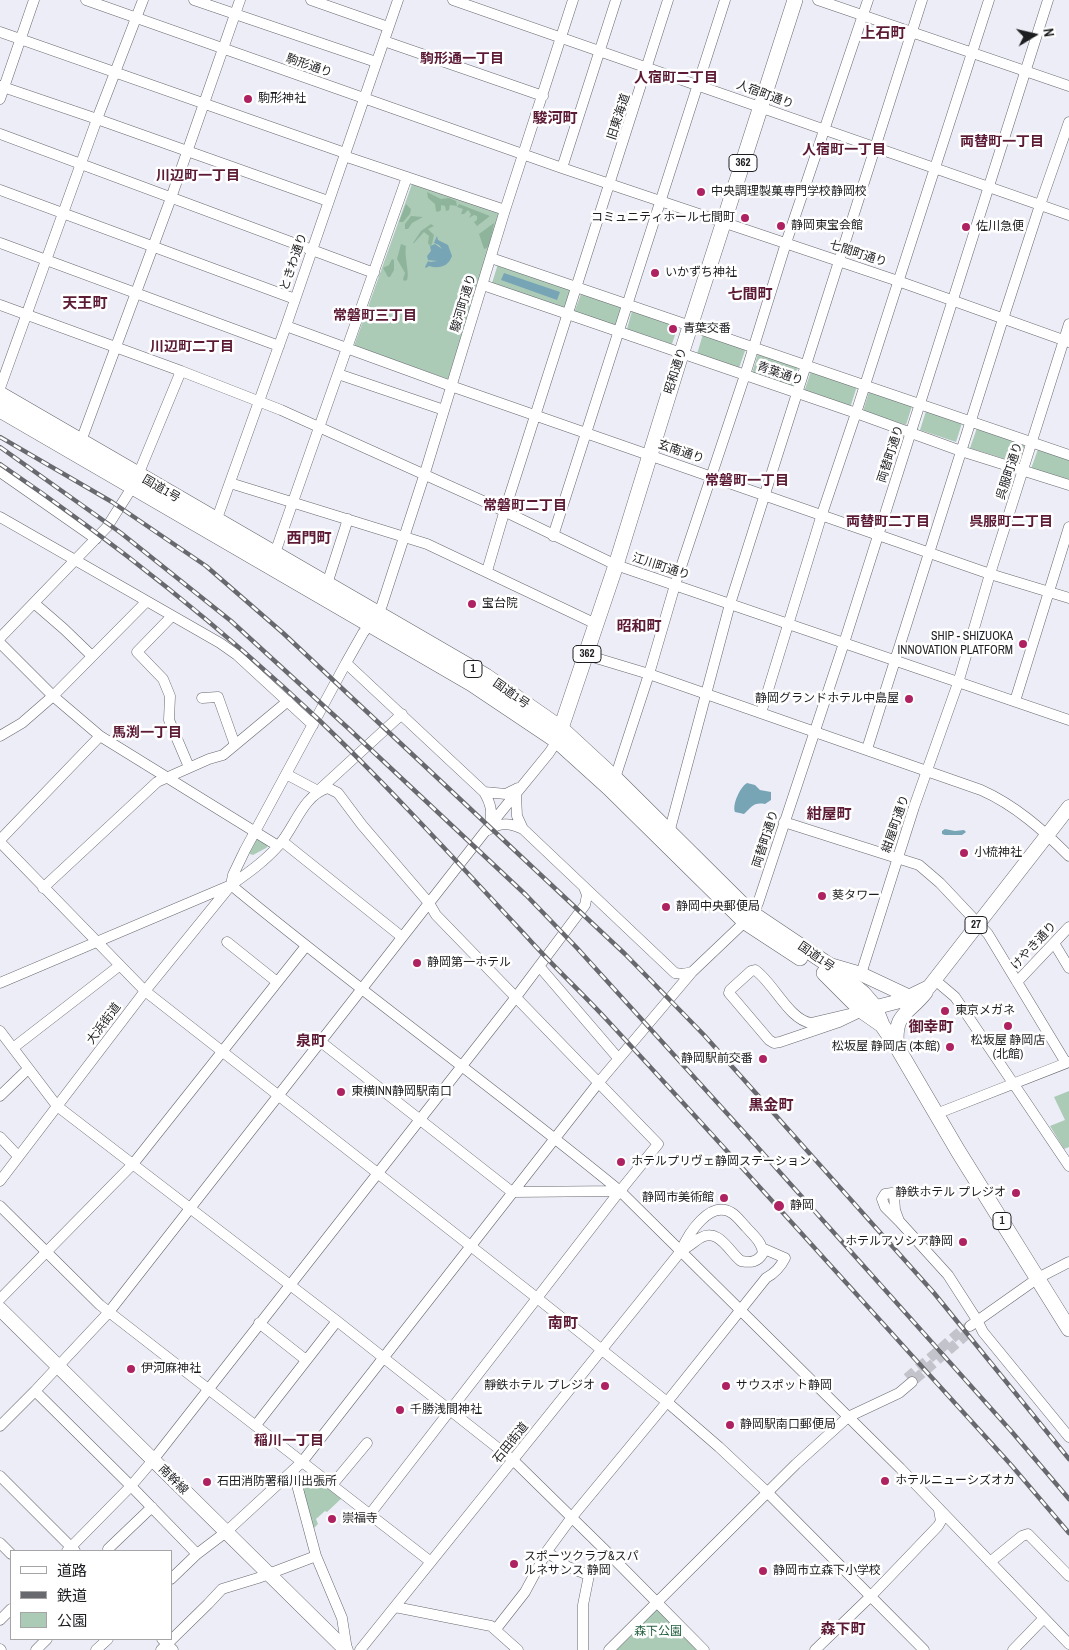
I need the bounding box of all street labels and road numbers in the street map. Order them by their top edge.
street label: 駒形通り [284,51,334,81]
street label: 人宿町通り [734,78,796,112]
street label: 旧東海道 [605,92,633,142]
road number: 362 [729,154,757,172]
street label: ときわ通り [277,231,311,293]
street label: 七間町通り [827,238,889,270]
street label: 駿河町通り [448,272,480,334]
street label: 昭和通り [662,346,690,396]
street label: 青葉通り [755,359,805,389]
street label: 両替町通り [875,423,907,485]
street label: 玄南通り [656,437,706,467]
street label: 呉服町通り [994,440,1026,502]
street label: 国道1号 [139,472,183,506]
street label: 江川町通り [630,551,692,583]
road number: 362 [573,646,601,662]
road number: 1 [464,661,482,678]
street label: 国道1号 [490,676,532,712]
street label: 紺屋町通り [879,793,913,855]
street label: 両替町通り [750,808,782,870]
road number: 27 [965,916,987,934]
street label: けやき通り [1008,919,1060,973]
street label: 国道1号 [795,939,837,975]
street label: 大浜街道 [84,1000,124,1048]
road number: 1 [993,1212,1011,1230]
street label: 石田街道 [490,1420,532,1466]
street label: 南幹線 [155,1462,191,1498]

